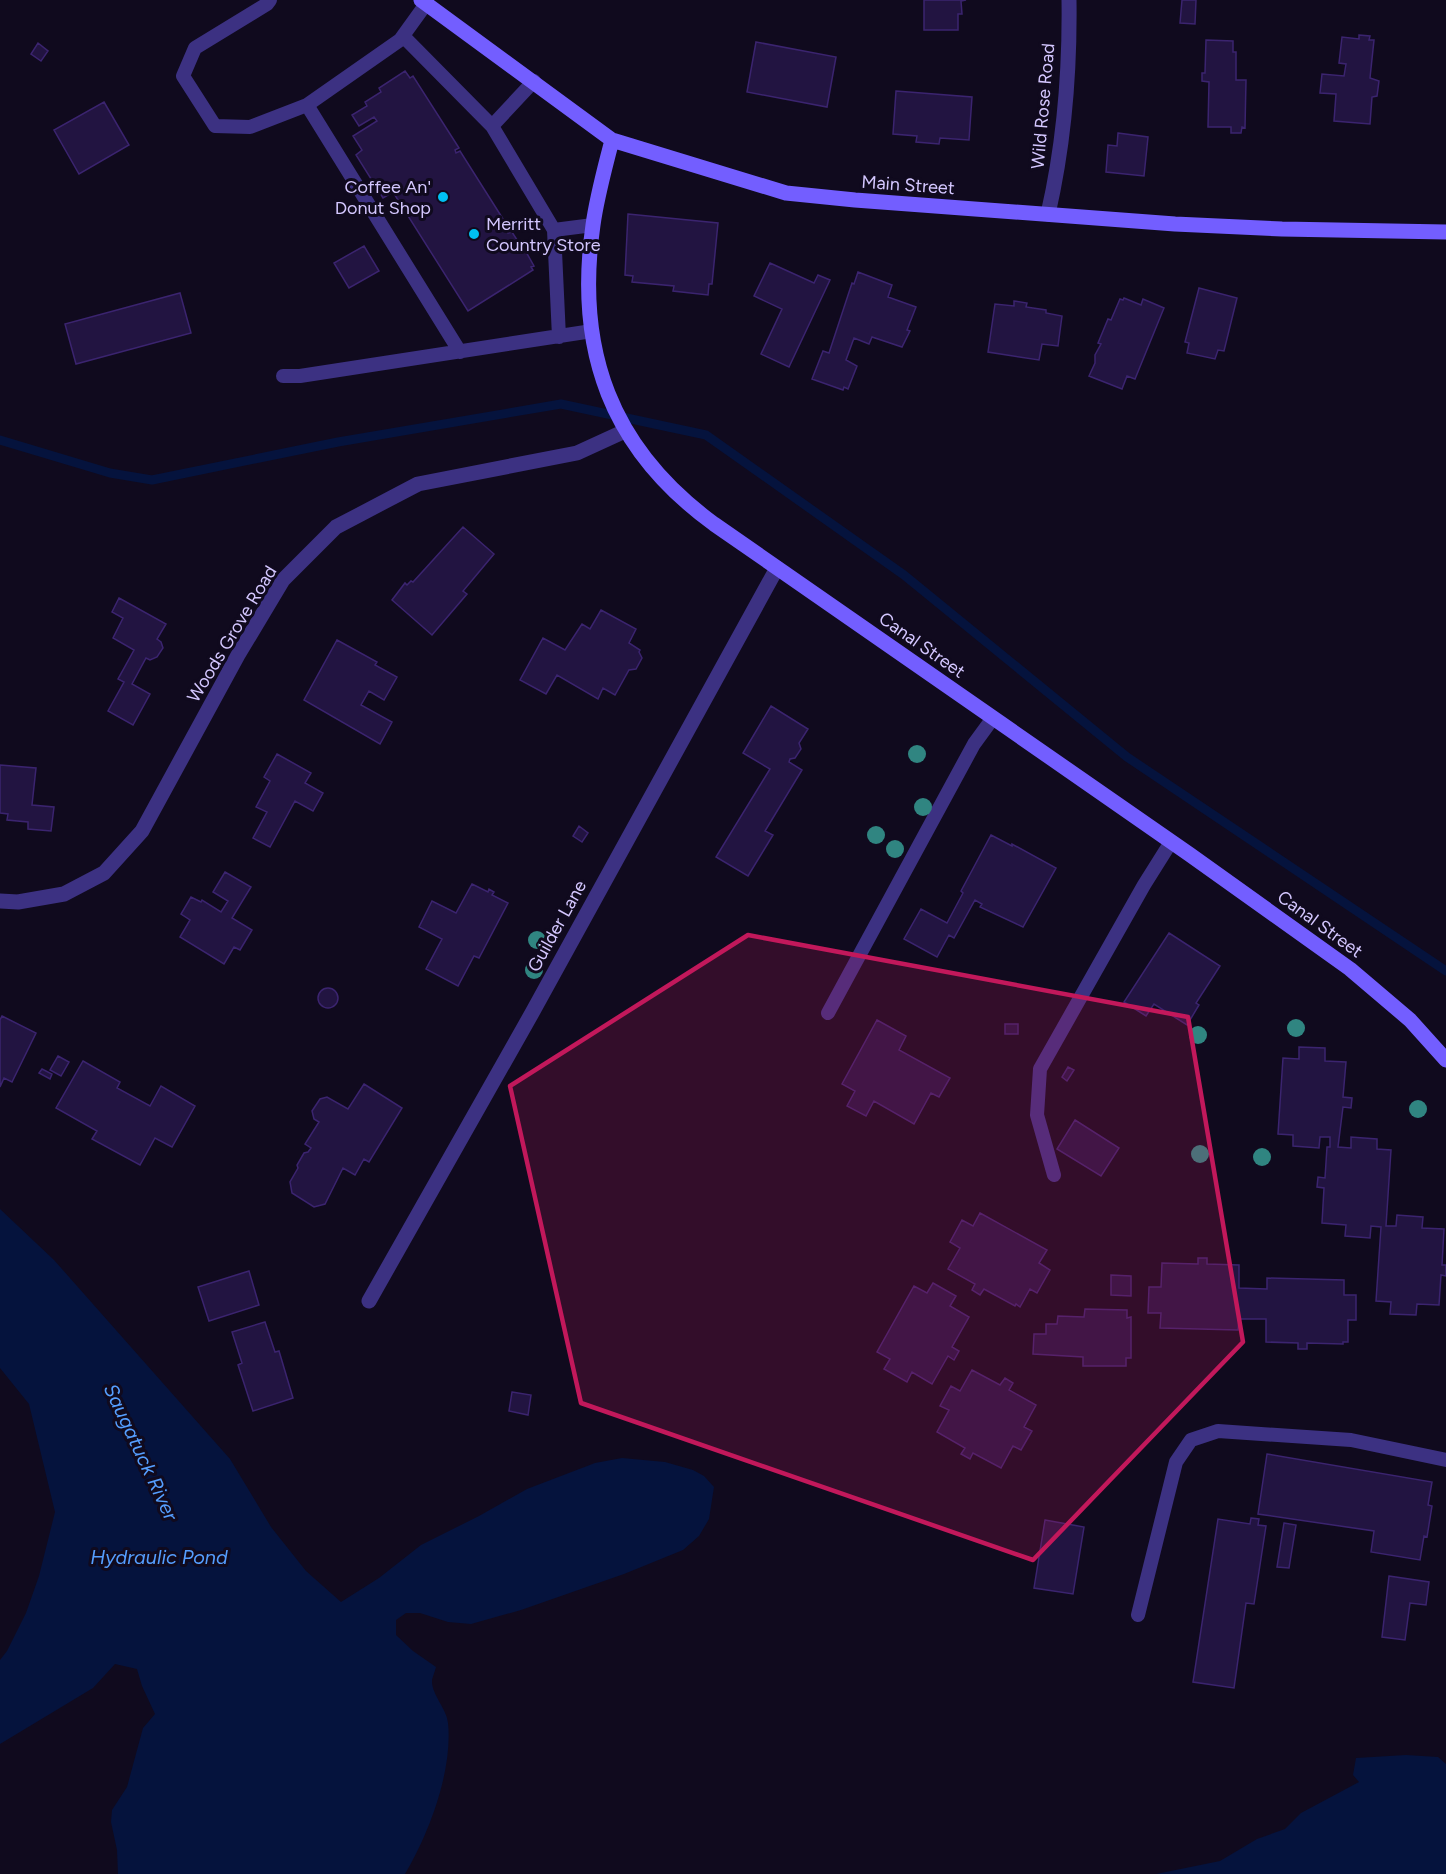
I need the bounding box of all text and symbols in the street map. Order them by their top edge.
street label: Wild Rose Road [1027,42,1059,170]
street label: Main Street [861,171,956,199]
place label: Coffee An' Donut Shop [335,176,431,219]
marker: Coffee An' Donut Shop [436,190,450,204]
place label: Merritt Country Store [486,213,601,256]
marker: Merritt Country Store [467,227,481,241]
street label: Woods Grove Road [182,562,282,706]
street label: Canal Street [875,607,970,683]
street label: Guilder Lane [523,876,591,976]
street label: Canal Street [1273,886,1367,962]
water label: Saugatuck River [99,1380,184,1525]
water label: Hydraulic Pond [90,1545,228,1569]

